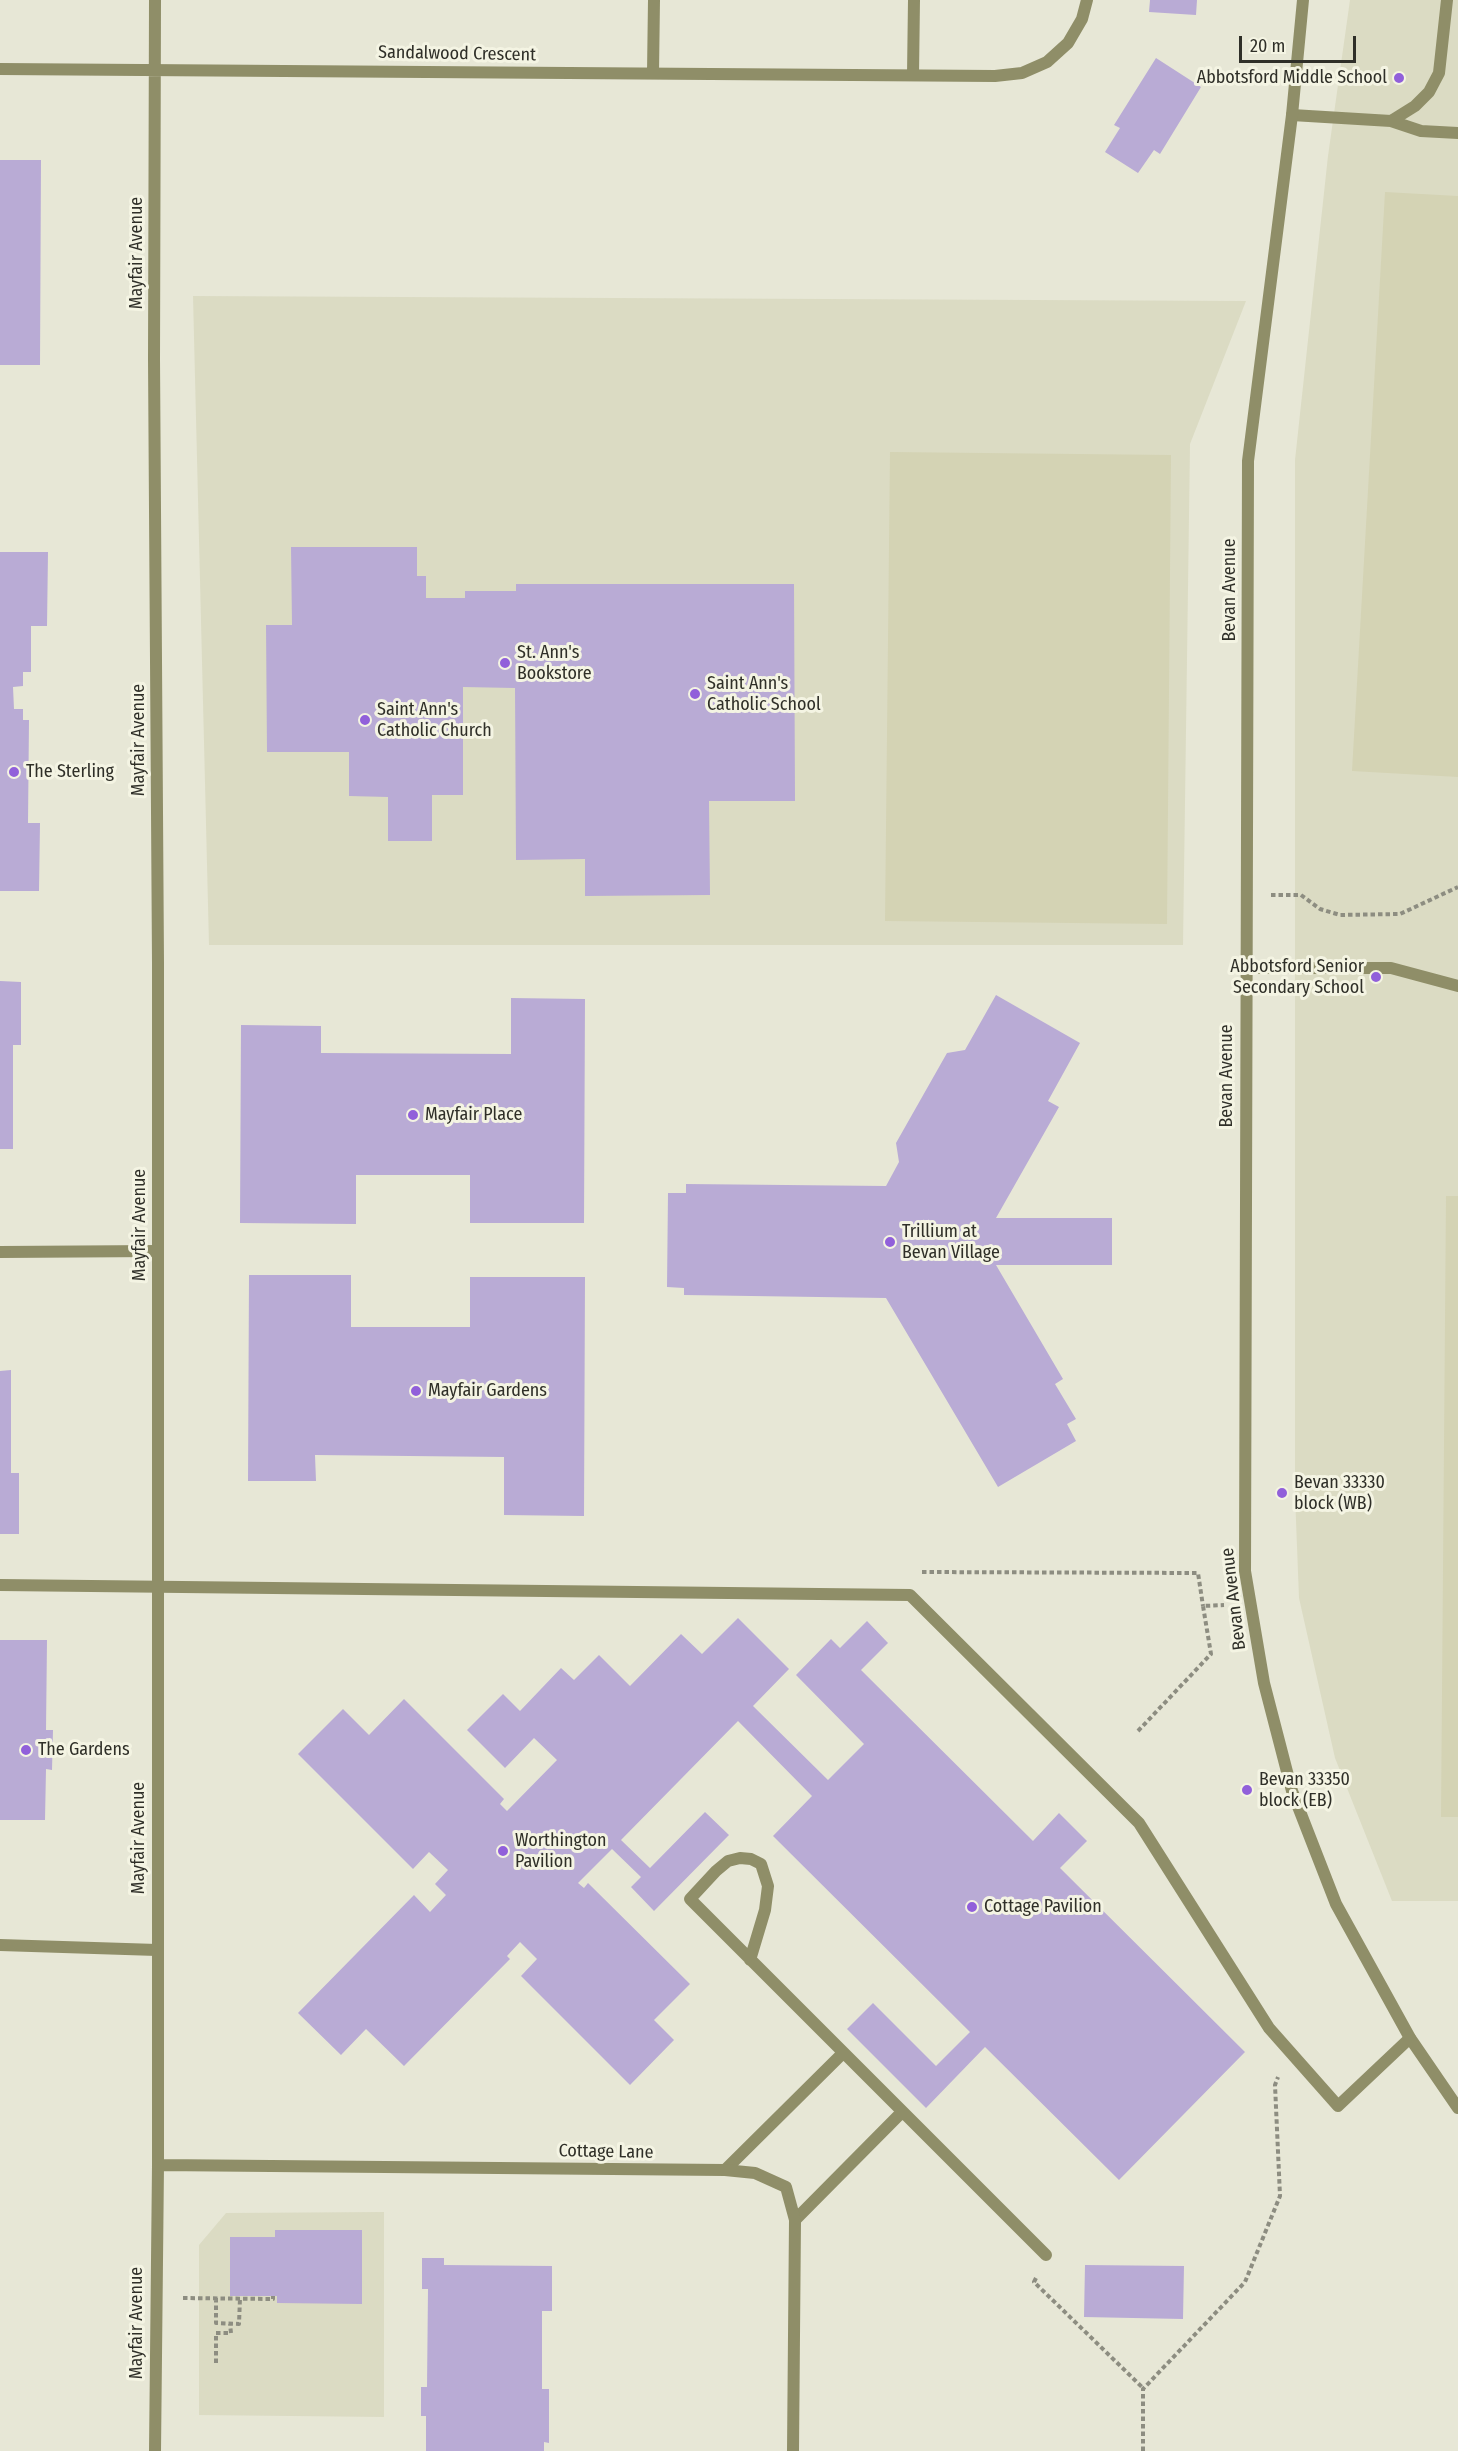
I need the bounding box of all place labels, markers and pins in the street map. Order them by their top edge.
place label: Abbotsford Middle School [1197,67,1387,89]
marker: Abbotsford Middle School [1392,71,1406,85]
place label: St. Ann's Bookstore [517,642,592,684]
marker: St. Ann's Bookstore [498,656,512,670]
place label: Saint Ann's Catholic School [707,673,821,716]
marker: Saint Ann's Catholic School [688,687,702,701]
place label: Saint Ann's Catholic Church [377,699,492,742]
marker: Saint Ann's Catholic Church [358,713,372,727]
place label: The Sterling [26,761,114,783]
marker: The Sterling [7,765,21,779]
place label: Abbotsford Senior Secondary School [1230,956,1364,998]
marker: Abbotsford Senior Secondary School [1369,970,1383,984]
place label: Mayfair Place [425,1104,522,1126]
marker: Mayfair Place [406,1108,420,1122]
place label: Trillium at Bevan Village [902,1221,1000,1264]
marker: Trillium at Bevan Village [883,1235,897,1249]
place label: Mayfair Gardens [428,1380,547,1402]
marker: Mayfair Gardens [409,1384,423,1398]
place label: Bevan 33330 block (WB) [1294,1472,1385,1514]
marker: Bevan 33330 block (WB) [1275,1486,1289,1500]
place label: The Gardens [38,1739,130,1761]
marker: The Gardens [19,1743,33,1757]
place label: Bevan 33350 block (EB) [1259,1769,1350,1812]
marker: Bevan 33350 block (EB) [1240,1783,1254,1797]
place label: Worthington Pavilion [515,1830,606,1872]
marker: Worthington Pavilion [496,1844,510,1858]
place label: Cottage Pavilion [984,1896,1102,1918]
marker: Cottage Pavilion [965,1900,979,1914]

